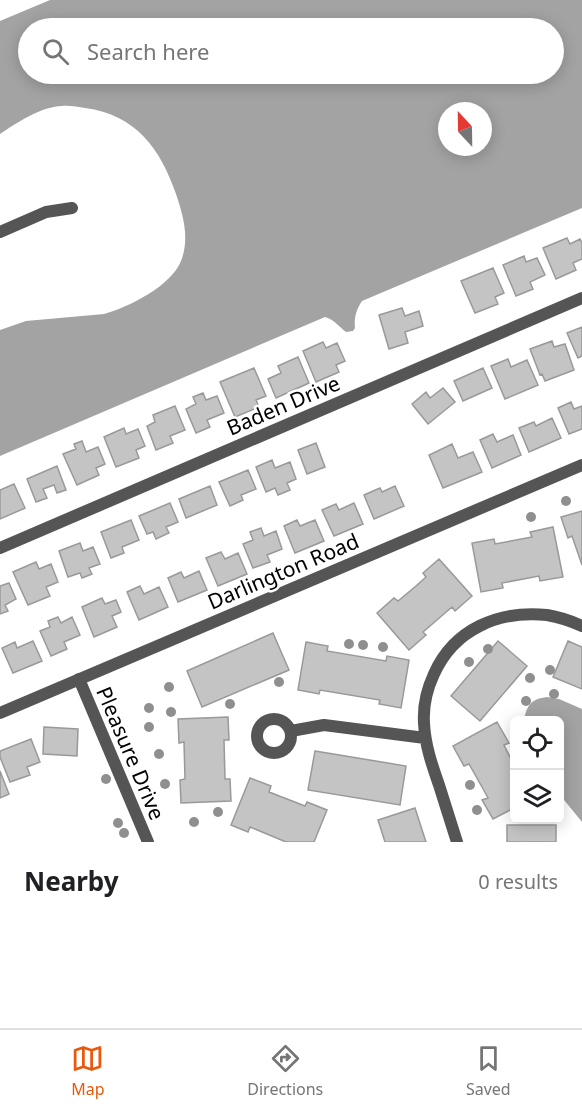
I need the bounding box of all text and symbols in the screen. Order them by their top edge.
search box [18,18,564,84]
icon: search [39,35,72,68]
text: Search here [87,36,209,66]
north arrow [438,102,492,156]
street label: Baden Drive [222,369,344,441]
street label: Darlington Road [203,527,363,615]
street label: Pleasure Drive [90,682,172,824]
map controls [510,716,564,824]
button: locate [510,716,564,770]
button: layers [510,770,564,824]
text: Nearby [24,863,119,899]
text: 0 results [478,868,558,895]
tab: Map [71,1042,105,1100]
tab: Directions [247,1042,323,1100]
tab: Saved [466,1042,511,1100]

